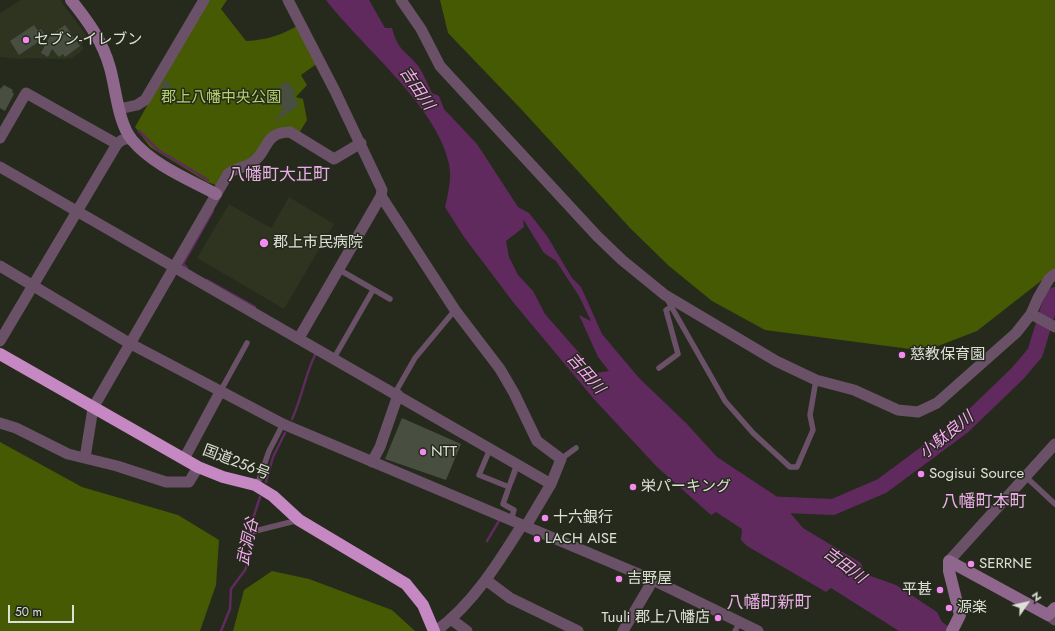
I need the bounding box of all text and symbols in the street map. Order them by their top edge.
place label: セブン-イレブン [34,31,142,49]
marker: セブン-イレブン [21,35,31,45]
water label: 吉田川 [395,64,437,114]
park label: 郡上八幡中央公園 [161,89,281,107]
district label: 八幡町大正町 [228,166,330,186]
place label: 郡上市民病院 [273,234,363,252]
marker: 郡上市民病院 [258,237,270,249]
place label: 慈教保育園 [910,346,985,364]
water label: 吉田川 [562,350,608,398]
marker: 慈教保育園 [897,350,907,360]
water label: 小駄良川 [916,408,978,464]
street label: 国道256号 [200,442,272,484]
place label: NTT [431,443,457,461]
marker: NTT [418,447,428,457]
place label: Sogisui Source [929,465,1024,483]
marker: Sogisui Source [916,469,926,479]
place label: 栄パーキング [641,478,731,496]
marker: 栄パーキング [628,482,638,492]
district label: 八幡町本町 [942,493,1026,513]
place label: 十六銀行 [553,509,613,527]
marker: 十六銀行 [540,513,550,523]
water label: 武洞谷 [235,517,263,567]
place label: LACH AISE [545,530,617,548]
marker: LACH AISE [532,534,542,544]
water label: 吉田川 [819,544,869,588]
place label: SERRNE [979,555,1032,573]
marker: SERRNE [966,559,976,569]
place label: 吉野屋 [627,570,672,588]
marker: 吉野屋 [614,574,624,584]
place label: 平甚 [902,581,932,599]
north arrow [1007,583,1047,623]
marker: 平甚 [935,585,945,595]
text: N [1028,588,1046,604]
district label: 八幡町新町 [727,594,811,614]
scale bar [10,597,76,623]
place label: 源楽 [957,599,987,617]
text: 50 m [15,603,42,621]
marker: 源楽 [944,603,954,613]
place label: Tuuli 郡上八幡店 [602,609,710,627]
marker: Tuuli 郡上八幡店 [713,613,723,623]

